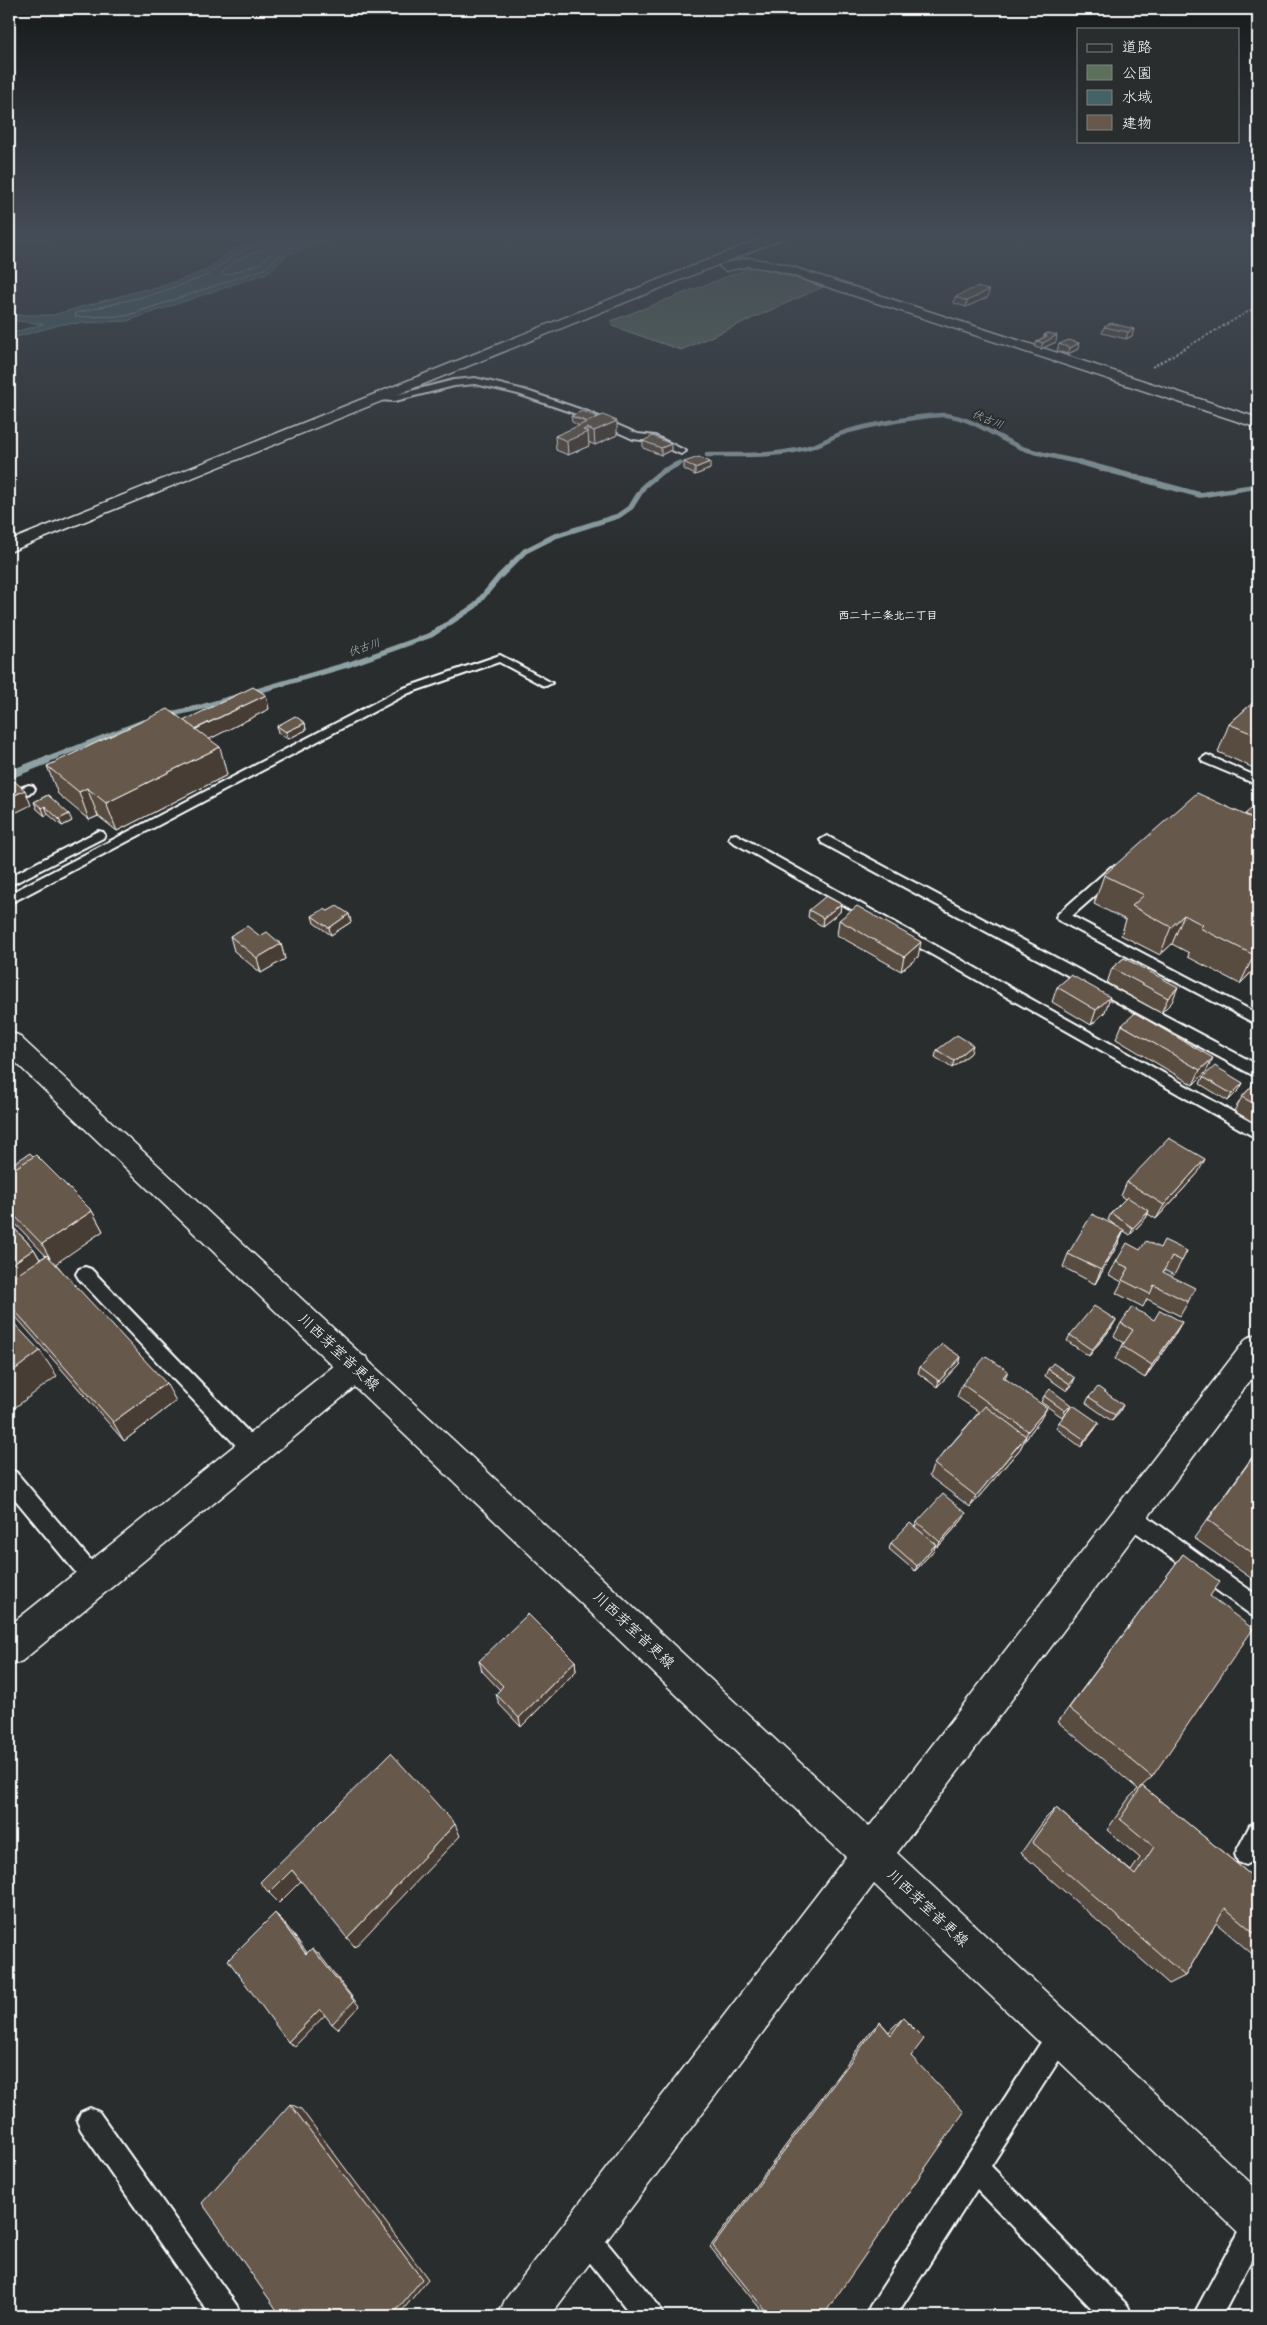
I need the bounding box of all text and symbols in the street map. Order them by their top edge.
legend [1077,28,1240,142]
text: 道路 [1122,38,1152,57]
text: 公園 [1122,64,1152,83]
text: 水域 [1122,88,1152,107]
text: 建物 [1122,114,1152,133]
water label: 伏古川 [970,407,1006,432]
district label: 西二十二条北二丁目 [839,609,938,622]
water label: 伏古川 [346,636,382,659]
street label: 川西芽室音更線 [294,1310,384,1395]
street label: 川西芽室音更線 [589,1588,679,1673]
street label: 川西芽室音更線 [883,1866,973,1951]

